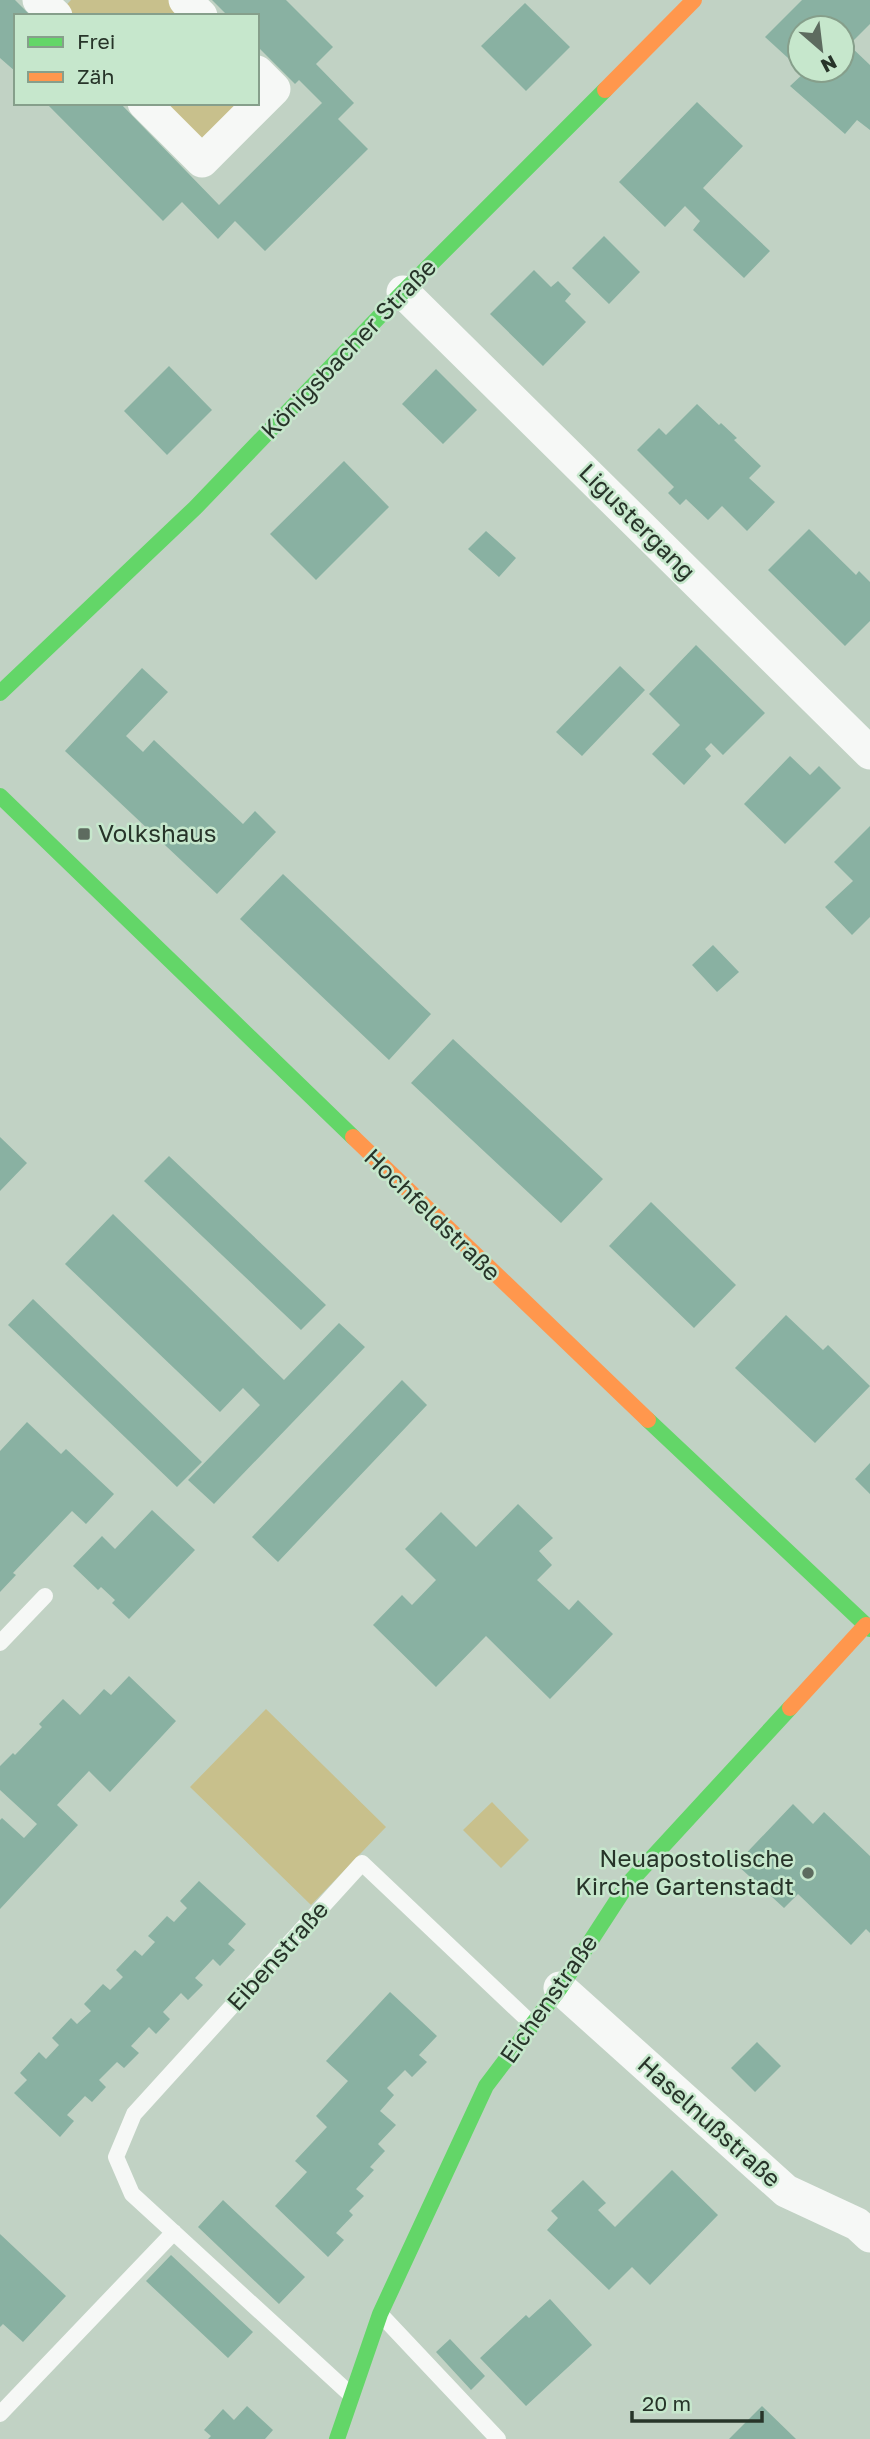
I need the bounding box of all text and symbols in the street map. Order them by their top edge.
legend [14,14,259,105]
north arrow [786,14,856,84]
text: Frei [77,28,115,54]
text: N [817,51,841,78]
text: Zäh [77,63,114,89]
street label: Königsbacher Straße [254,252,442,444]
street label: Ligustergang [574,457,702,585]
place label: Volkshaus [98,818,217,847]
marker: Volkshaus [76,826,92,842]
street label: Hochfeldstraße [359,1142,507,1286]
place label: Neuapostolische Kirche Gartenstadt [575,1843,794,1900]
marker: Neuapostolische Kirche Gartenstadt [800,1865,816,1881]
street label: Eibenstraße [220,1894,334,2016]
street label: Eichenstraße [493,1928,603,2068]
street label: Haselnußstraße [633,2049,787,2193]
scale bar [632,2380,762,2424]
text: 20 m [642,2390,691,2416]

